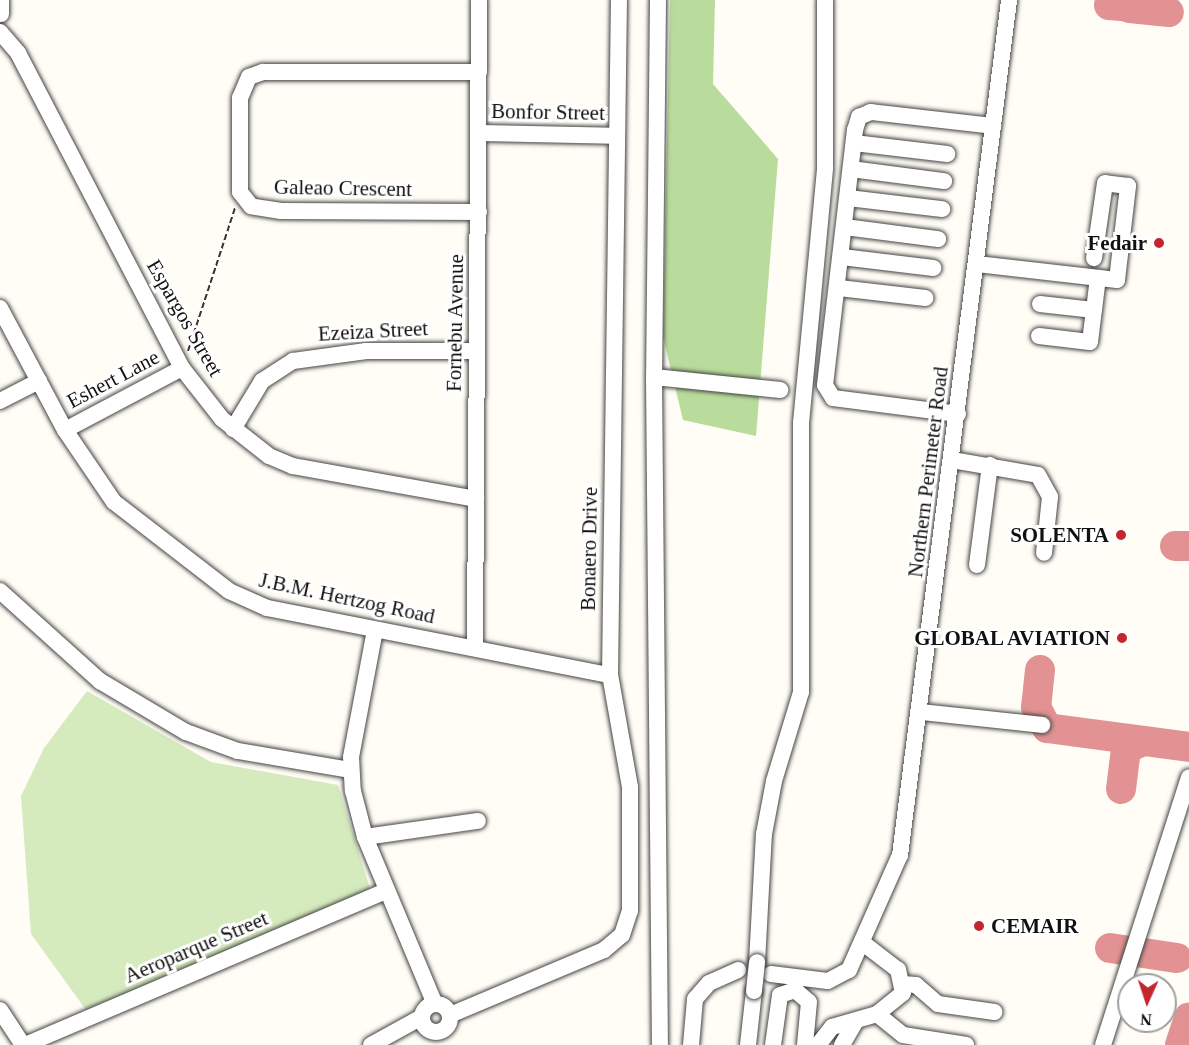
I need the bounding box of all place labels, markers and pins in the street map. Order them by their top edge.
place label: Fedair [1088,230,1147,256]
marker: Fedair [1152,236,1166,250]
place label: SOLENTA [1010,522,1109,548]
marker: SOLENTA [1114,528,1128,542]
place label: GLOBAL AVIATION [912,625,1110,651]
marker: GLOBAL AVIATION [1115,631,1129,645]
place label: CEMAIR [991,913,1078,939]
marker: CEMAIR [972,919,986,933]

